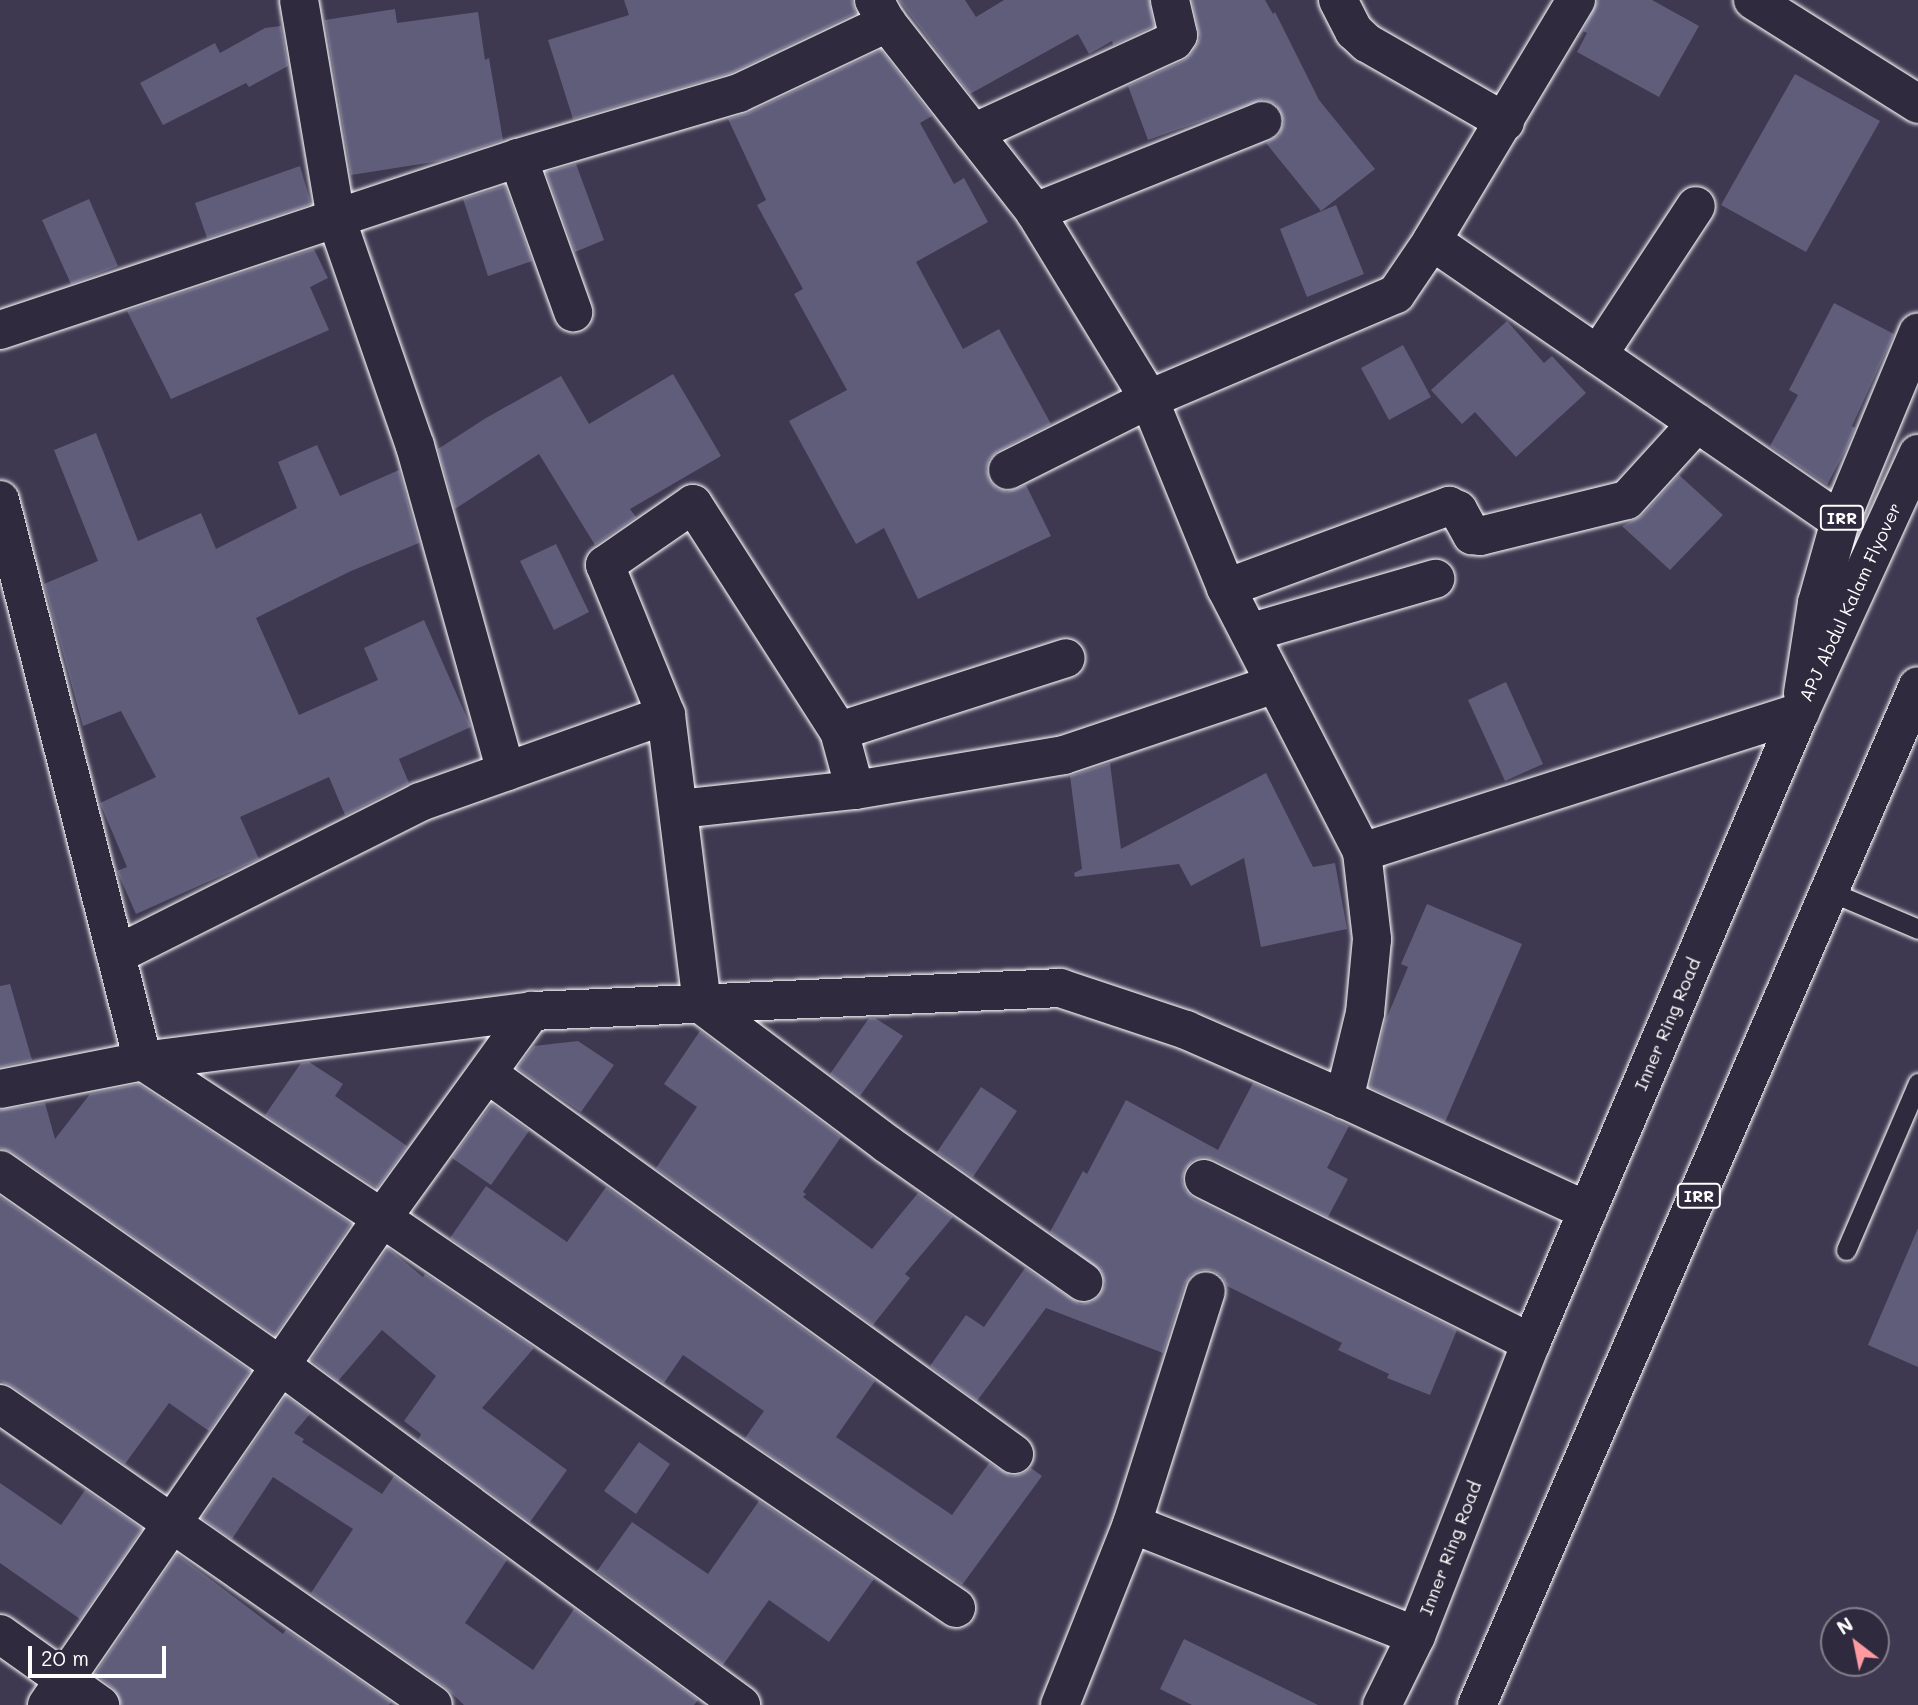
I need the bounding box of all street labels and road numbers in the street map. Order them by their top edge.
street label: APJ Abdul Kalam Flyover [1794,499,1906,705]
road number: IRR [1819,505,1865,530]
street label: Inner Ring Road [1629,955,1705,1093]
road number: IRR [1676,1184,1722,1208]
street label: Inner Ring Road [1415,1478,1485,1618]

